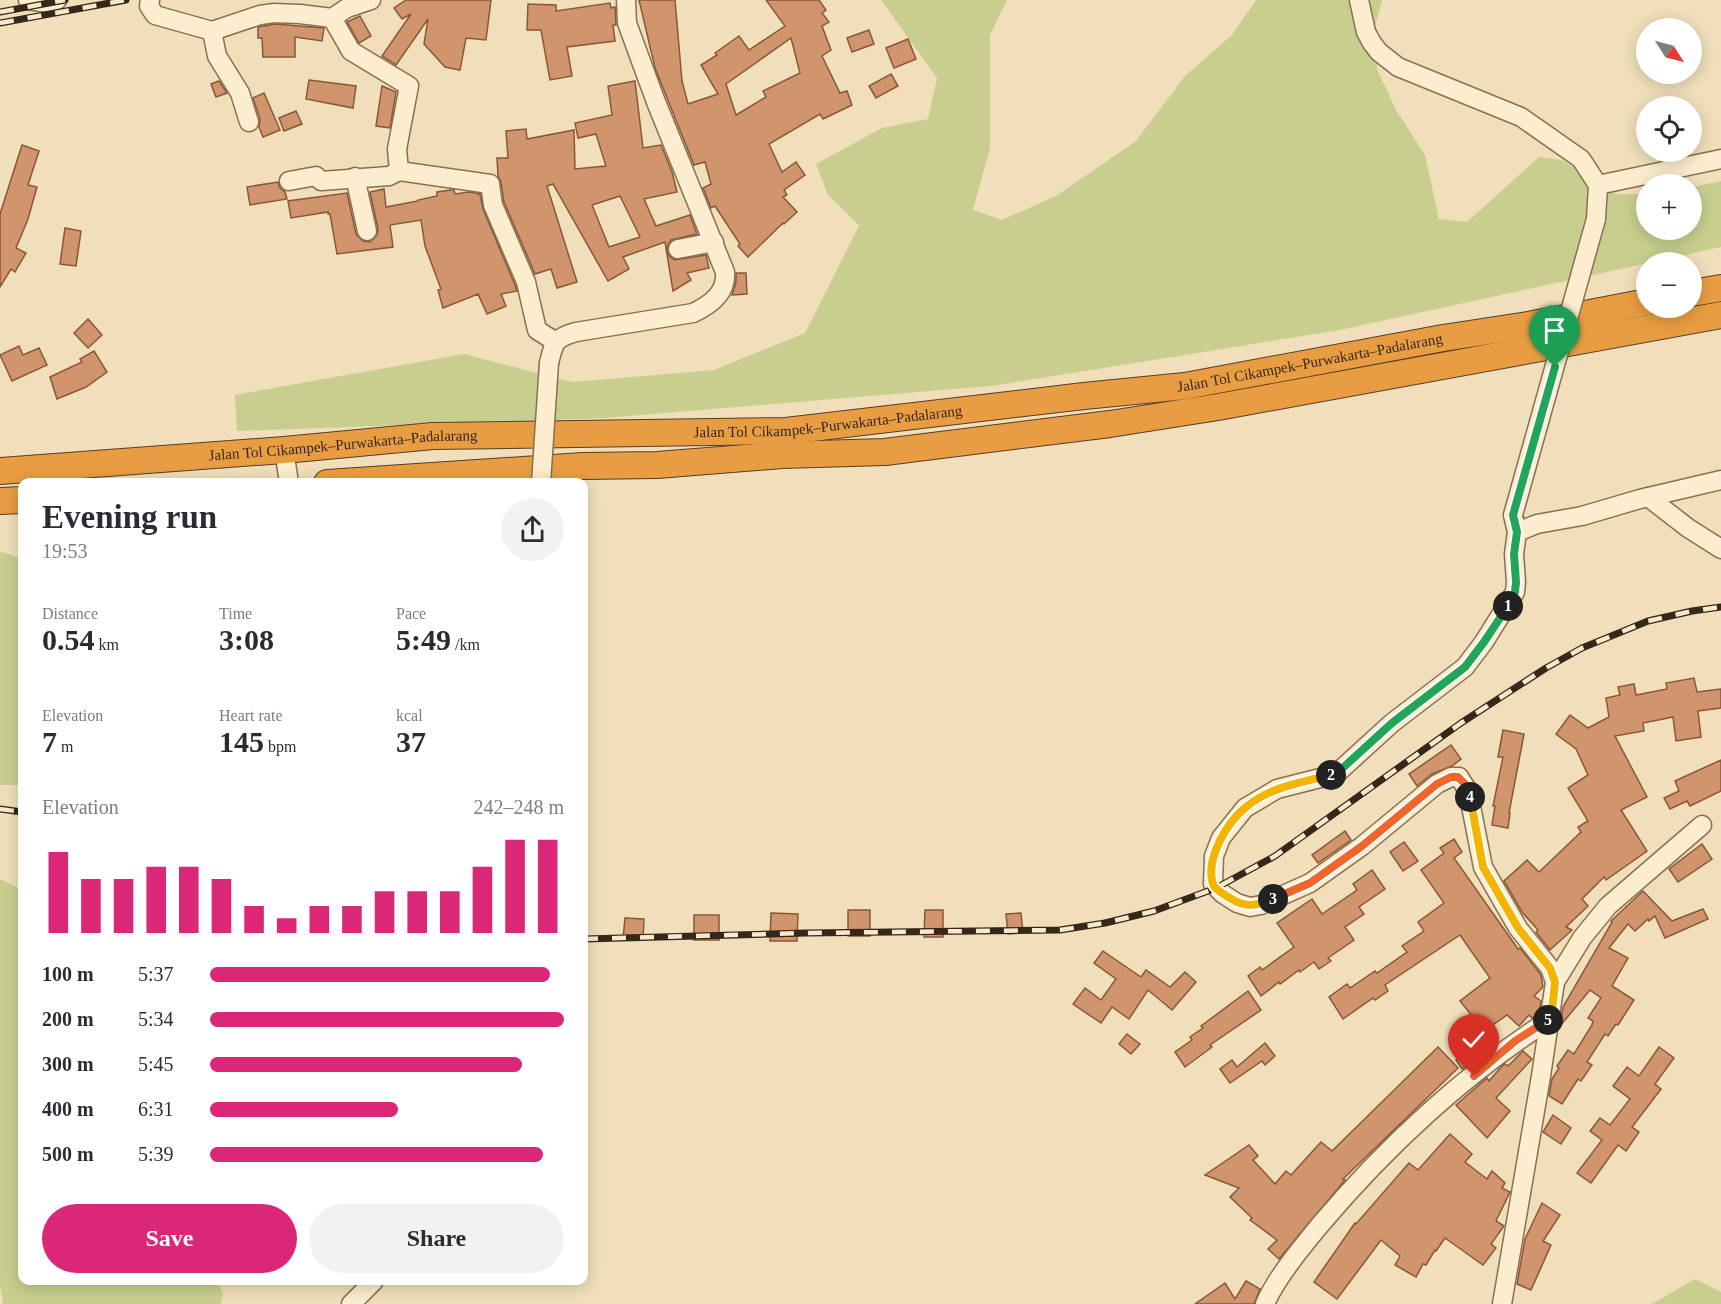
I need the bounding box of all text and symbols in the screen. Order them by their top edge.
north arrow [1636,18,1702,84]
map controls [1636,18,1702,318]
button: locate [1636,96,1702,162]
button: + [1636,174,1702,240]
button: − [1636,252,1702,318]
pin [1529,305,1580,367]
icon: arrive [1538,314,1571,347]
street label: Jalan Tol Cikampek–Purwakarta–Padalarang [1176,330,1444,395]
street label: Jalan Tol Cikampek–Purwakarta–Padalarang [694,402,964,440]
street label: Jalan Tol Cikampek–Purwakarta–Padalarang [208,427,478,464]
button: share [501,498,564,561]
text: Evening run [42,499,217,535]
text: 19:53 [42,540,88,562]
pin: 1 [1493,591,1523,621]
text: 1 [1504,597,1512,614]
text: Distance [42,605,98,622]
text: Time [219,605,252,622]
text: Pace [396,605,426,622]
text: 0.54 [42,623,95,656]
text: 3:08 [219,623,274,656]
text: 5:49 [396,623,451,656]
text: km [95,636,119,653]
text: /km [451,636,480,653]
text: Elevation [42,707,103,724]
text: Heart rate [219,707,283,724]
text: kcal [396,707,423,724]
text: 7 [42,725,57,758]
text: 145 [219,725,264,758]
text: 37 [396,725,426,758]
text: m [57,738,73,755]
text: bpm [264,738,296,755]
pin: 2 [1316,760,1346,790]
text: 2 [1327,766,1335,783]
pin: 4 [1455,782,1485,812]
text: 4 [1466,788,1474,805]
text: Elevation [42,796,119,818]
text: 242–248 m [473,796,564,818]
pin: 3 [1258,884,1288,914]
text: 3 [1269,890,1277,907]
text: 100 m [42,963,94,985]
text: 5:37 [138,963,174,985]
pin: 5 [1533,1005,1563,1035]
text: 200 m [42,1008,94,1030]
text: 5:34 [138,1008,174,1030]
text: 5 [1544,1011,1552,1028]
pin [1448,1014,1499,1076]
icon: check [1457,1023,1490,1056]
text: 300 m [42,1053,94,1075]
text: 5:45 [138,1053,174,1075]
text: 400 m [42,1098,94,1120]
text: 6:31 [138,1098,174,1120]
text: 500 m [42,1143,94,1165]
text: 5:39 [138,1143,174,1165]
button: Save [42,1204,297,1273]
button: Share [309,1204,564,1273]

